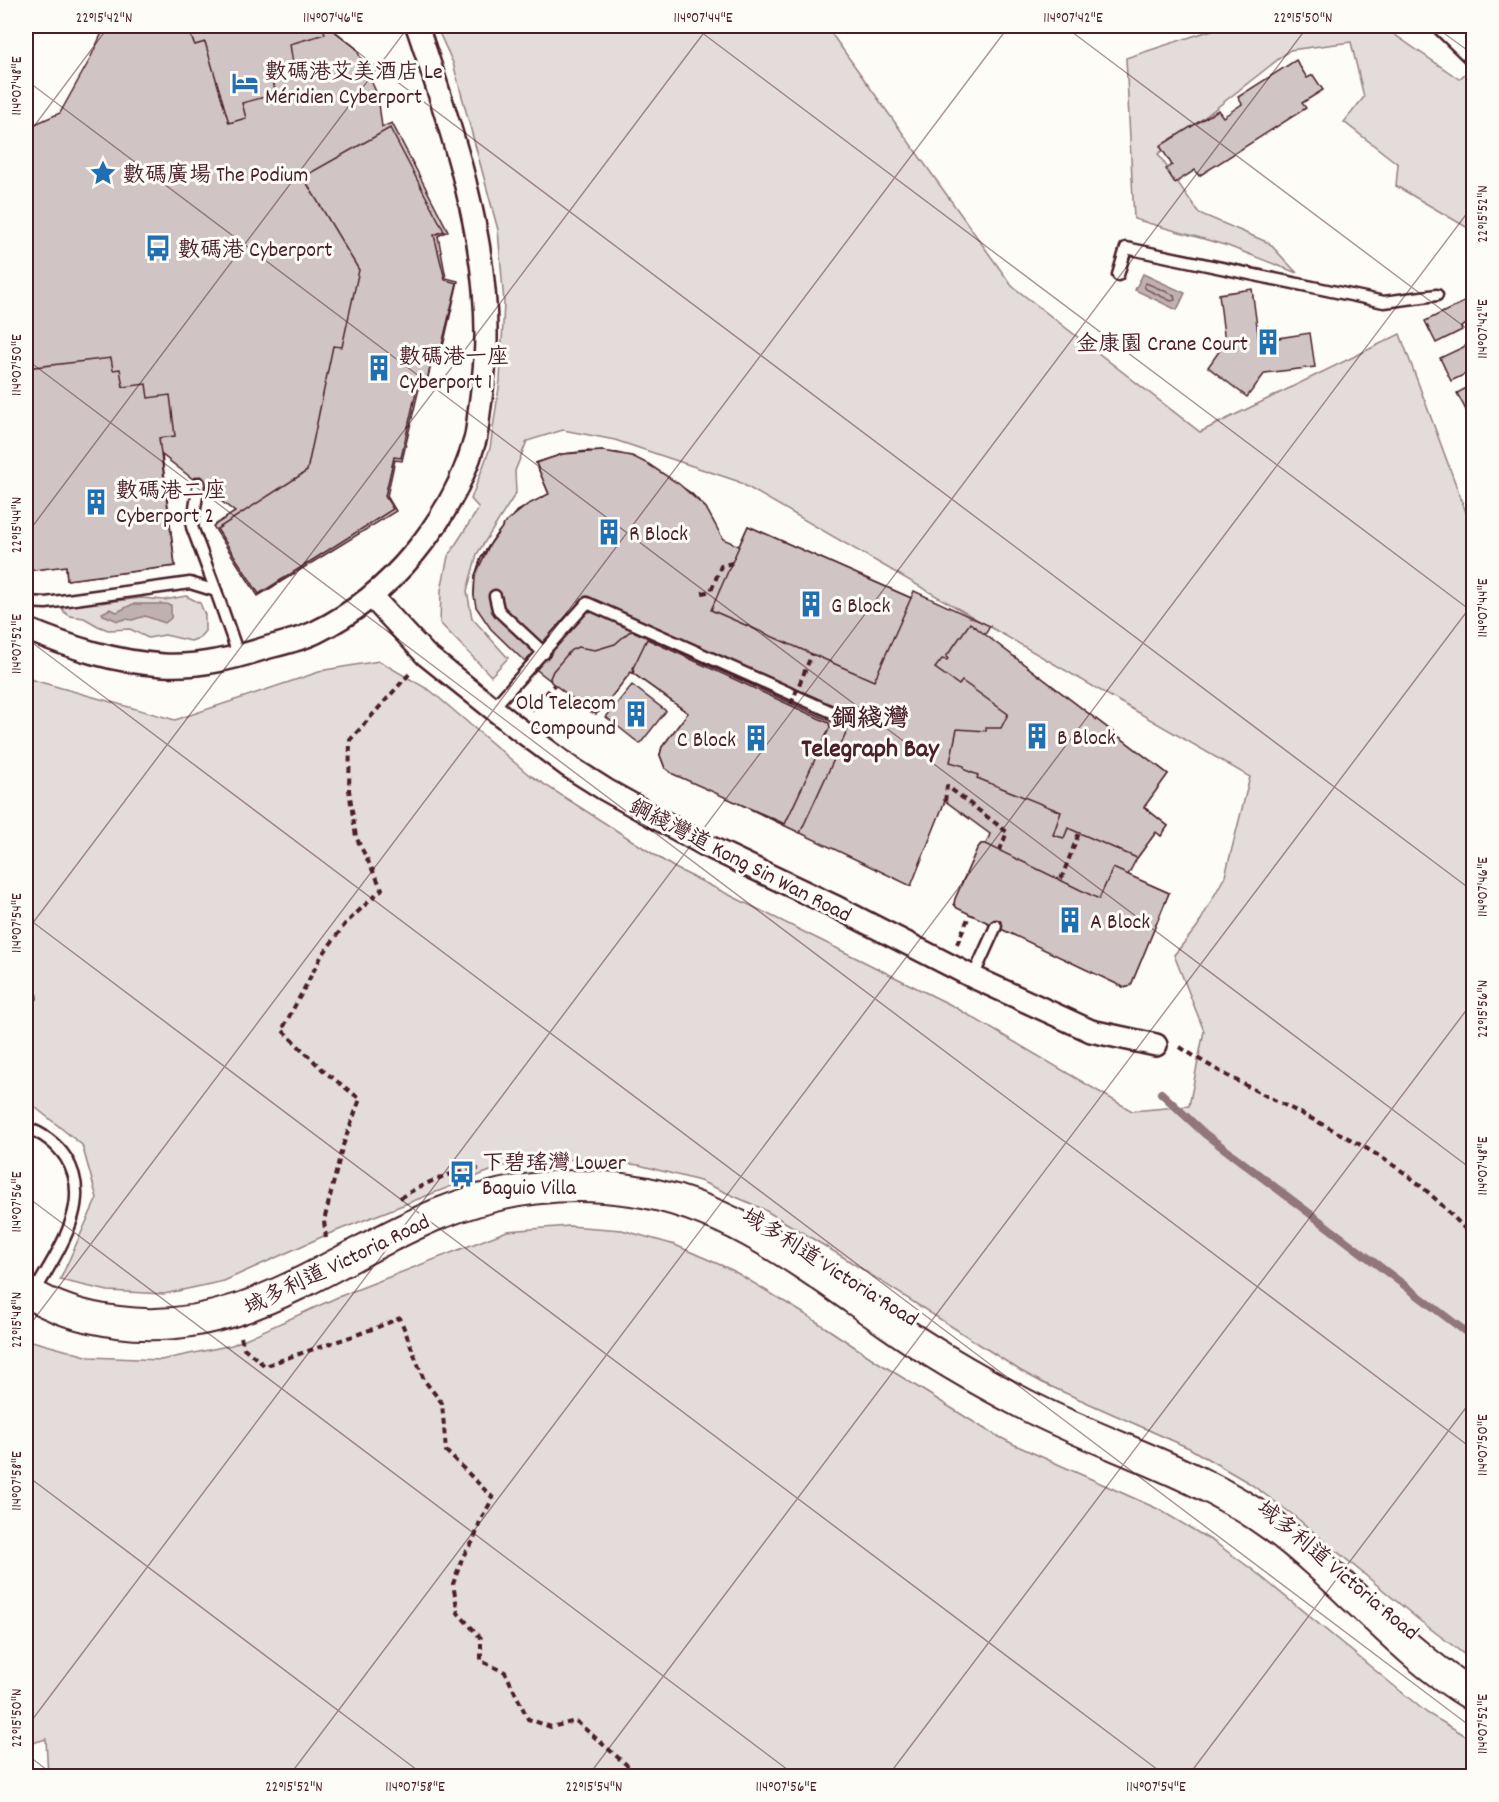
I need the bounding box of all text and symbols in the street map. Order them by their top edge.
text: 22°15'42"N [76,8,132,30]
text: 114°07'46"E [303,8,363,30]
text: 114°07'44"E [673,8,733,30]
text: 114°07'42"E [1043,8,1103,30]
text: 22°15'50"N [1274,8,1332,30]
text: 114°07'48"E [7,56,29,115]
place label: 數碼港艾美酒店 Le Méridien Cyberport [265,58,443,114]
hotel icon: 數碼港艾美酒店 Le Méridien Cyberport [230,68,260,98]
place icon: 數碼廣場 The Podium [88,158,118,188]
place label: 數碼廣場 The Podium [123,161,308,192]
text: 22°15'52"N [1473,185,1495,243]
bus stop icon: 數碼港 Cyberport [143,233,173,263]
place label: 數碼港 Cyberport [178,236,332,267]
text: 114°07'42"E [1473,299,1495,359]
building icon: 金康園 Crane Court [1253,327,1283,357]
place label: 金康園 Crane Court [1076,330,1248,361]
text: 114°07'50"E [7,334,29,396]
place label: 數碼港一座 Cyberport 1 [399,343,509,399]
building icon: 數碼港一座 Cyberport 1 [364,353,394,383]
place label: 數碼港二座 Cyberport 2 [116,477,226,533]
building icon: 數碼港二座 Cyberport 2 [81,487,111,517]
text: 22°15'44"N [7,497,29,553]
building icon: R Block [594,517,624,547]
place label: R Block [629,520,688,551]
text: 114°07'44"E [1473,578,1495,638]
building icon: G Block [796,589,826,619]
place label: G Block [831,592,890,623]
text: 114°07'52"E [7,614,29,674]
place label: Old Telecom Compound [516,689,616,745]
building icon: Old Telecom Compound [621,699,651,729]
district label: 鋼綫灣 Telegraph Bay [801,702,940,769]
building icon: B Block [1022,721,1052,751]
building icon: C Block [741,723,771,753]
place label: B Block [1057,724,1116,755]
place label: C Block [677,726,736,757]
street label: 鋼綫灣道 Kong Sin Wan Road [623,792,856,932]
text: 114°07'46"E [1473,857,1495,917]
text: 114°07'54"E [7,893,29,953]
building icon: A Block [1055,905,1085,935]
place label: A Block [1090,908,1150,939]
text: 22°15'56"N [1473,980,1495,1038]
text: 114°07'48"E [1473,1136,1495,1195]
place label: 下碧瑤灣 Lower Baguio Villa [482,1149,627,1205]
bus stop icon: 下碧瑤灣 Lower Baguio Villa [447,1159,477,1189]
text: 114°07'56"E [7,1171,29,1232]
street label: 域多利道 Victoria Road [735,1202,923,1336]
street label: 域多利道 Victoria Road [239,1208,436,1325]
text: 22°15'48"N [7,1292,29,1348]
text: 114°07'50"E [1473,1414,1495,1476]
text: 114°07'58"E [7,1451,29,1511]
street label: 域多利道 Victoria Road [1249,1495,1425,1649]
text: 22°15'50"N [7,1689,29,1747]
text: 114°07'52"E [1473,1694,1495,1754]
text: 22°15'52"N [265,1777,323,1799]
text: 114°07'58"E [385,1777,445,1799]
text: 22°15'54"N [565,1777,623,1799]
text: 114°07'56"E [756,1777,817,1799]
text: 114°07'54"E [1126,1777,1186,1799]

